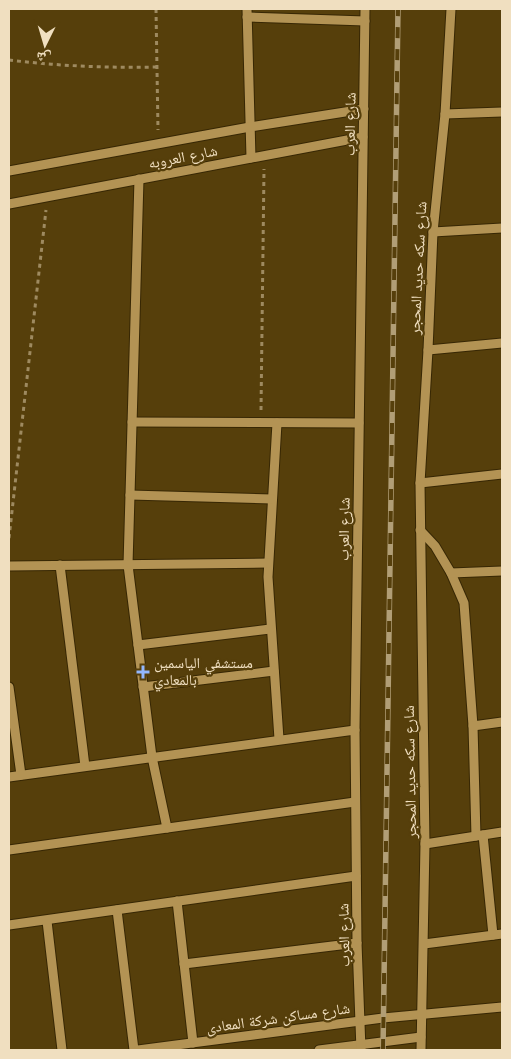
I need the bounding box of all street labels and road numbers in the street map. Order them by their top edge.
street label: شارع العرب [338,92,362,156]
street label: شارع العروبه [147,140,220,174]
street label: شارع سكه حديد المحجر [403,201,432,336]
street label: شارع العرب [332,497,356,561]
street label: شارع سكه حديد المحجر [398,705,422,840]
street label: شارع العرب [332,903,356,967]
street label: شارع مساكن شركة المعادى [205,997,351,1039]

